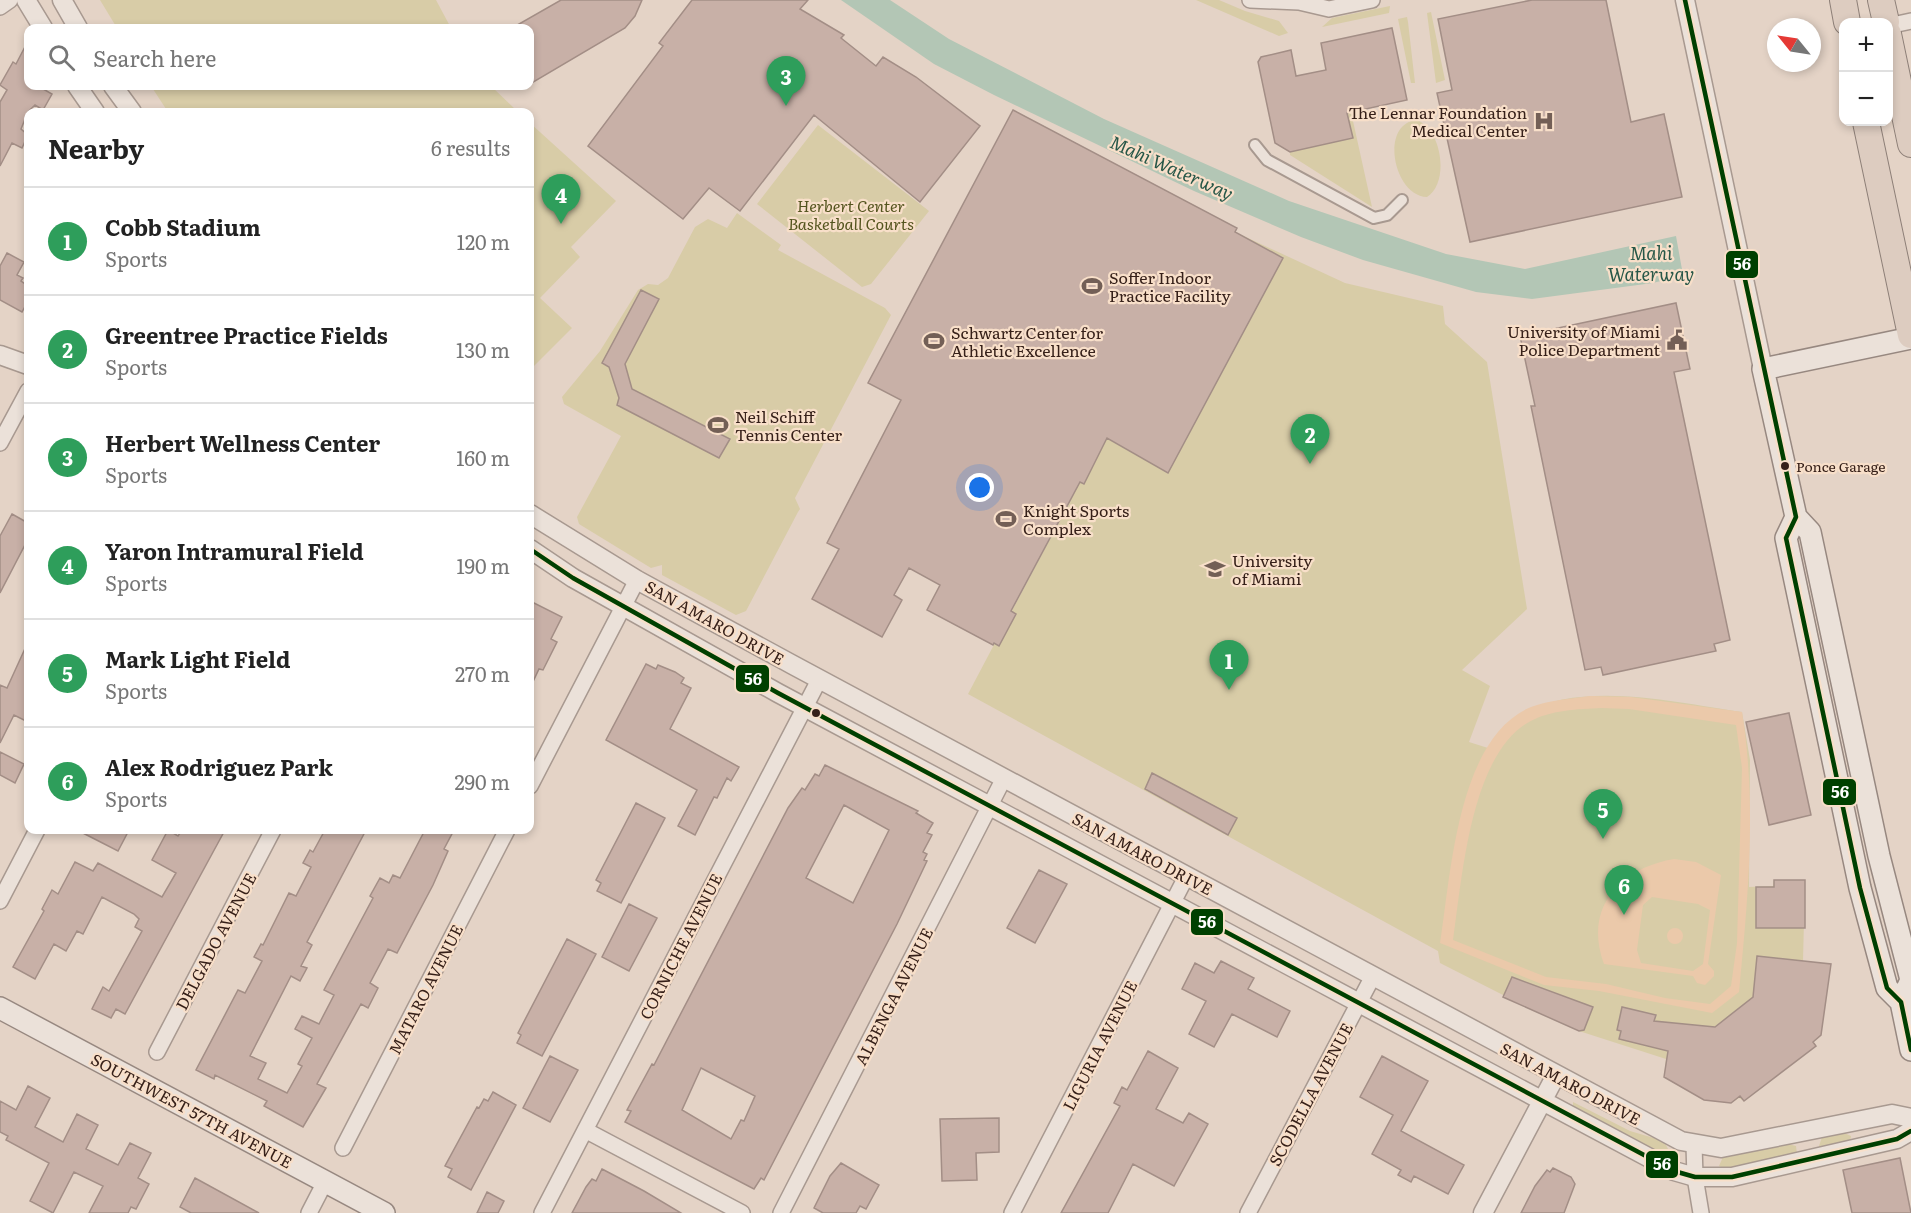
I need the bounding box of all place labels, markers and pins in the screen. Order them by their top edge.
pin: 3 [766,57,806,106]
place label: The Lennar Foundation Medical Center [1349,100,1527,142]
hospital icon: The Lennar Foundation Medical Center [1532,109,1556,133]
pin: 4 [542,174,580,224]
place label: Soffer Indoor Practice Facility [1109,265,1232,307]
sports icon: Soffer Indoor Practice Facility [1080,274,1104,298]
place label: University of Miami Police Department [1507,319,1661,361]
place label: Schwartz Center for Athletic Excellence [951,320,1103,362]
public building icon: University of Miami Police Department [1665,328,1689,352]
sports icon: Schwartz Center for Athletic Excellence [922,329,946,353]
place label: Neil Schiff Tennis Center [735,404,843,446]
sports icon: Neil Schiff Tennis Center [706,413,730,437]
pin: 2 [1290,414,1330,464]
place label: Ponce Garage [1796,456,1886,476]
marker: Ponce Garage [1779,460,1791,472]
place label: Knight Sports Complex [1023,498,1129,540]
sports icon: Knight Sports Complex [994,507,1018,531]
place label: University of Miami [1232,548,1313,590]
school or university icon: University of Miami [1203,557,1227,581]
pin: 1 [1210,640,1248,690]
unlabelled marker [810,707,822,719]
pin: 5 [1584,790,1622,839]
pin: 6 [1604,866,1644,915]

